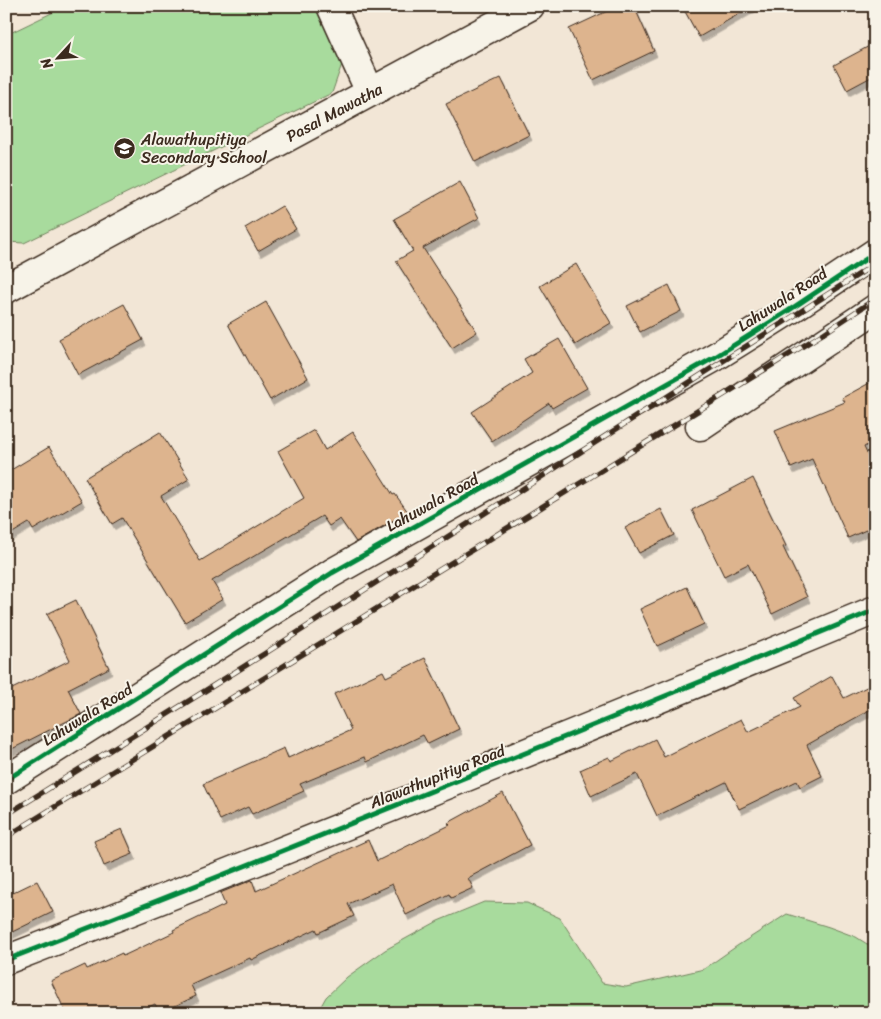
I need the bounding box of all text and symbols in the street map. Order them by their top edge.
north arrow [32,32,82,82]
text: N [33,53,61,74]
street label: Pasal Mawatha [281,74,389,150]
place label: Alawathupitiya Secondary School [140,125,267,172]
school or university icon: Alawathupitiya Secondary School [113,136,137,160]
street label: Lahuwala Road [731,258,834,340]
street label: Lahuwala Road [380,464,485,540]
street label: Lahuwala Road [36,674,140,754]
street label: Alawathupitiya Road [364,735,511,817]

